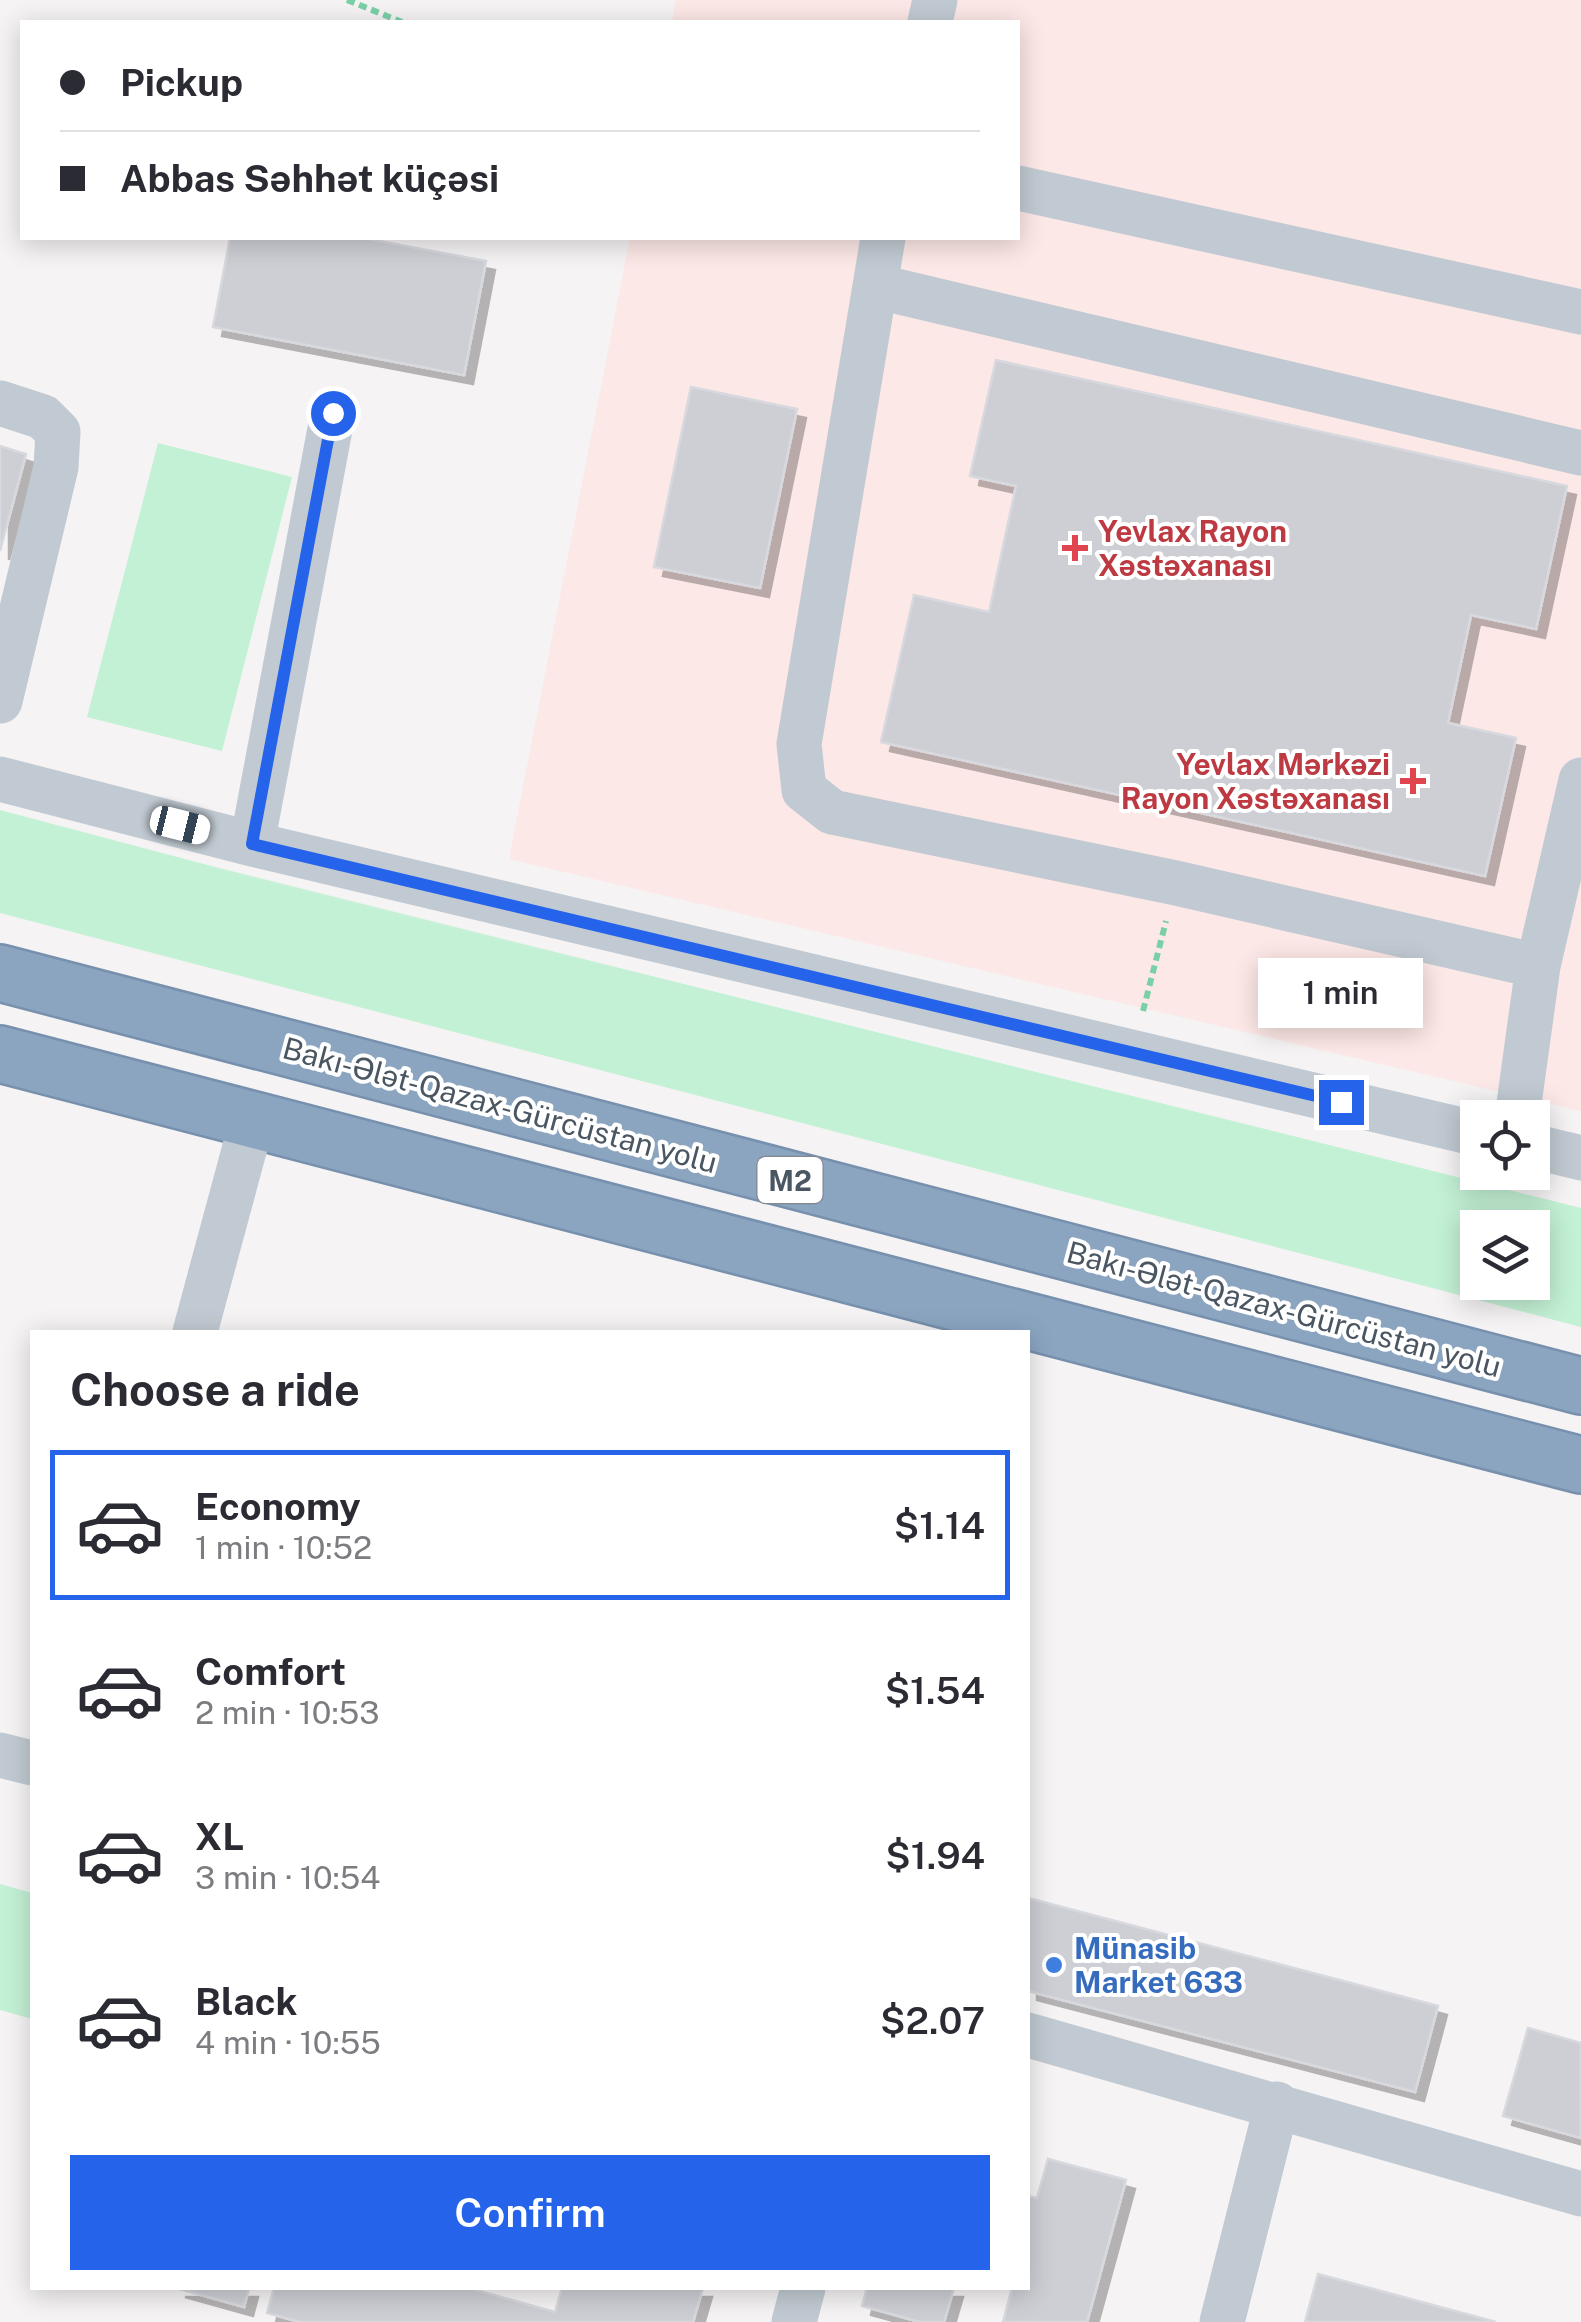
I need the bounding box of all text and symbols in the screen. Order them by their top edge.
text: Pickup [120,60,243,105]
text: Abbas Səhhət küçəsi [120,156,499,201]
route start [311,391,356,436]
place label: Yevlax Rayon Xəstəxanası [1098,513,1287,583]
marker: Yevlax Rayon Xəstəxanası [1062,535,1088,561]
place label: Yevlax Mərkəzi Rayon Xəstəxanası [1121,746,1390,816]
marker: Yevlax Mərkəzi Rayon Xəstəxanası [1400,768,1426,794]
car [147,803,213,847]
callout: 1 min [1258,957,1424,1027]
text: 1 min [1302,974,1379,1011]
street label: Bakı-Ələt-Qazax-Gürcüstan yolu [279,1030,721,1180]
route end [1319,1080,1364,1125]
map controls [1460,1100,1550,1300]
button: locate [1460,1100,1550,1190]
road number: M2 [758,1157,822,1203]
button: layers [1460,1210,1550,1300]
street label: Bakı-Ələt-Qazax-Gürcüstan yolu [1063,1234,1505,1384]
text: Choose a ride [70,1363,360,1416]
icon: car [75,1480,165,1570]
text: Economy [195,1484,361,1529]
text: $1.14 [894,1503,985,1548]
text: 1 min · 10:52 [195,1529,372,1566]
icon: car [75,1645,165,1735]
text: Comfort [195,1649,346,1694]
text: $1.54 [885,1668,985,1713]
text: 2 min · 10:53 [195,1694,379,1731]
icon: car [75,1810,165,1900]
text: XL [195,1814,244,1859]
text: $1.94 [885,1833,985,1878]
text: 3 min · 10:54 [195,1859,380,1896]
place label: Münasib Market 633 [1074,1930,1243,2000]
marker: Münasib Market 633 [1043,1954,1065,1976]
icon: car [75,1975,165,2065]
text: Black [195,1979,298,2024]
text: $2.07 [880,1998,985,2043]
text: 4 min · 10:55 [195,2024,381,2061]
button: Confirm [70,2155,990,2270]

